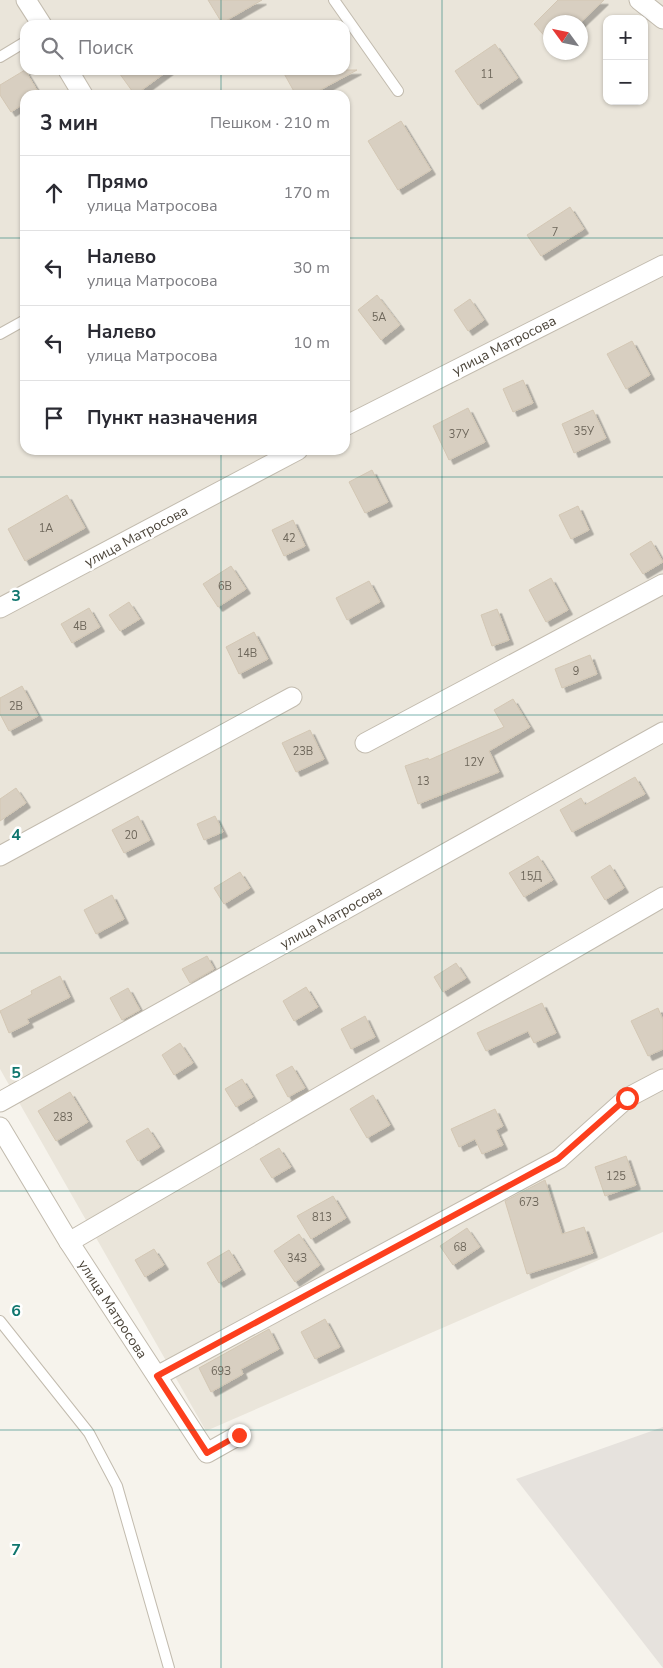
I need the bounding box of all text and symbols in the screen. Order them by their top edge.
north arrow [543,15,588,60]
map controls [603,15,648,105]
button: + [603,15,648,60]
search box [20,20,350,75]
icon: search [38,34,66,62]
text: Поиск [78,35,133,61]
button: − [603,60,648,105]
house number: 11 [480,67,494,82]
text: 3 мин [40,109,98,137]
text: Пешком · 210 m [210,112,330,134]
text: Прямо [87,169,148,195]
icon: ahead [40,179,68,207]
text: 170 m [283,182,330,204]
text: улица Матросова [87,195,218,217]
house number: 7 [552,225,558,240]
text: Налево [87,244,156,270]
icon: left [40,254,68,282]
text: 30 m [293,257,330,279]
text: улица Матросова [87,270,218,292]
house number: 5А [372,310,386,325]
street label: улица Матросова [449,311,559,380]
text: Налево [87,319,156,345]
icon: left [40,329,68,357]
text: 10 m [293,332,330,354]
text: улица Матросова [87,345,218,367]
icon: arrive [40,404,68,432]
text: Пункт назначения [87,405,258,431]
house number: 35У [574,424,595,439]
house number: 37У [449,427,470,442]
street label: улица Матросова [81,501,191,572]
house number: 1А [39,521,53,536]
house number: 42 [282,531,296,546]
house number: 6В [218,579,232,594]
text: 3 [11,585,21,607]
house number: 4В [73,619,87,634]
house number: 14В [237,646,257,661]
house number: 9 [573,664,579,679]
house number: 2В [9,699,23,714]
house number: 23В [293,744,313,759]
house number: 12У [464,755,485,770]
house number: 13 [416,774,430,789]
text: 4 [11,824,21,846]
house number: 20 [124,828,138,843]
house number: 15Д [520,869,542,884]
street label: улица Матросова [277,881,386,953]
text: 5 [11,1062,21,1084]
route start [616,1087,639,1110]
house number: 283 [53,1110,73,1125]
house number: 125 [606,1169,626,1184]
house number: 67З [519,1195,539,1210]
house number: 813 [312,1210,332,1225]
house number: 68 [453,1240,467,1255]
house number: 34З [287,1251,307,1266]
street label: улица Матросова [73,1256,152,1362]
text: 6 [11,1300,21,1322]
house number: 69З [211,1364,231,1379]
route end [228,1424,251,1447]
text: 7 [11,1539,21,1561]

